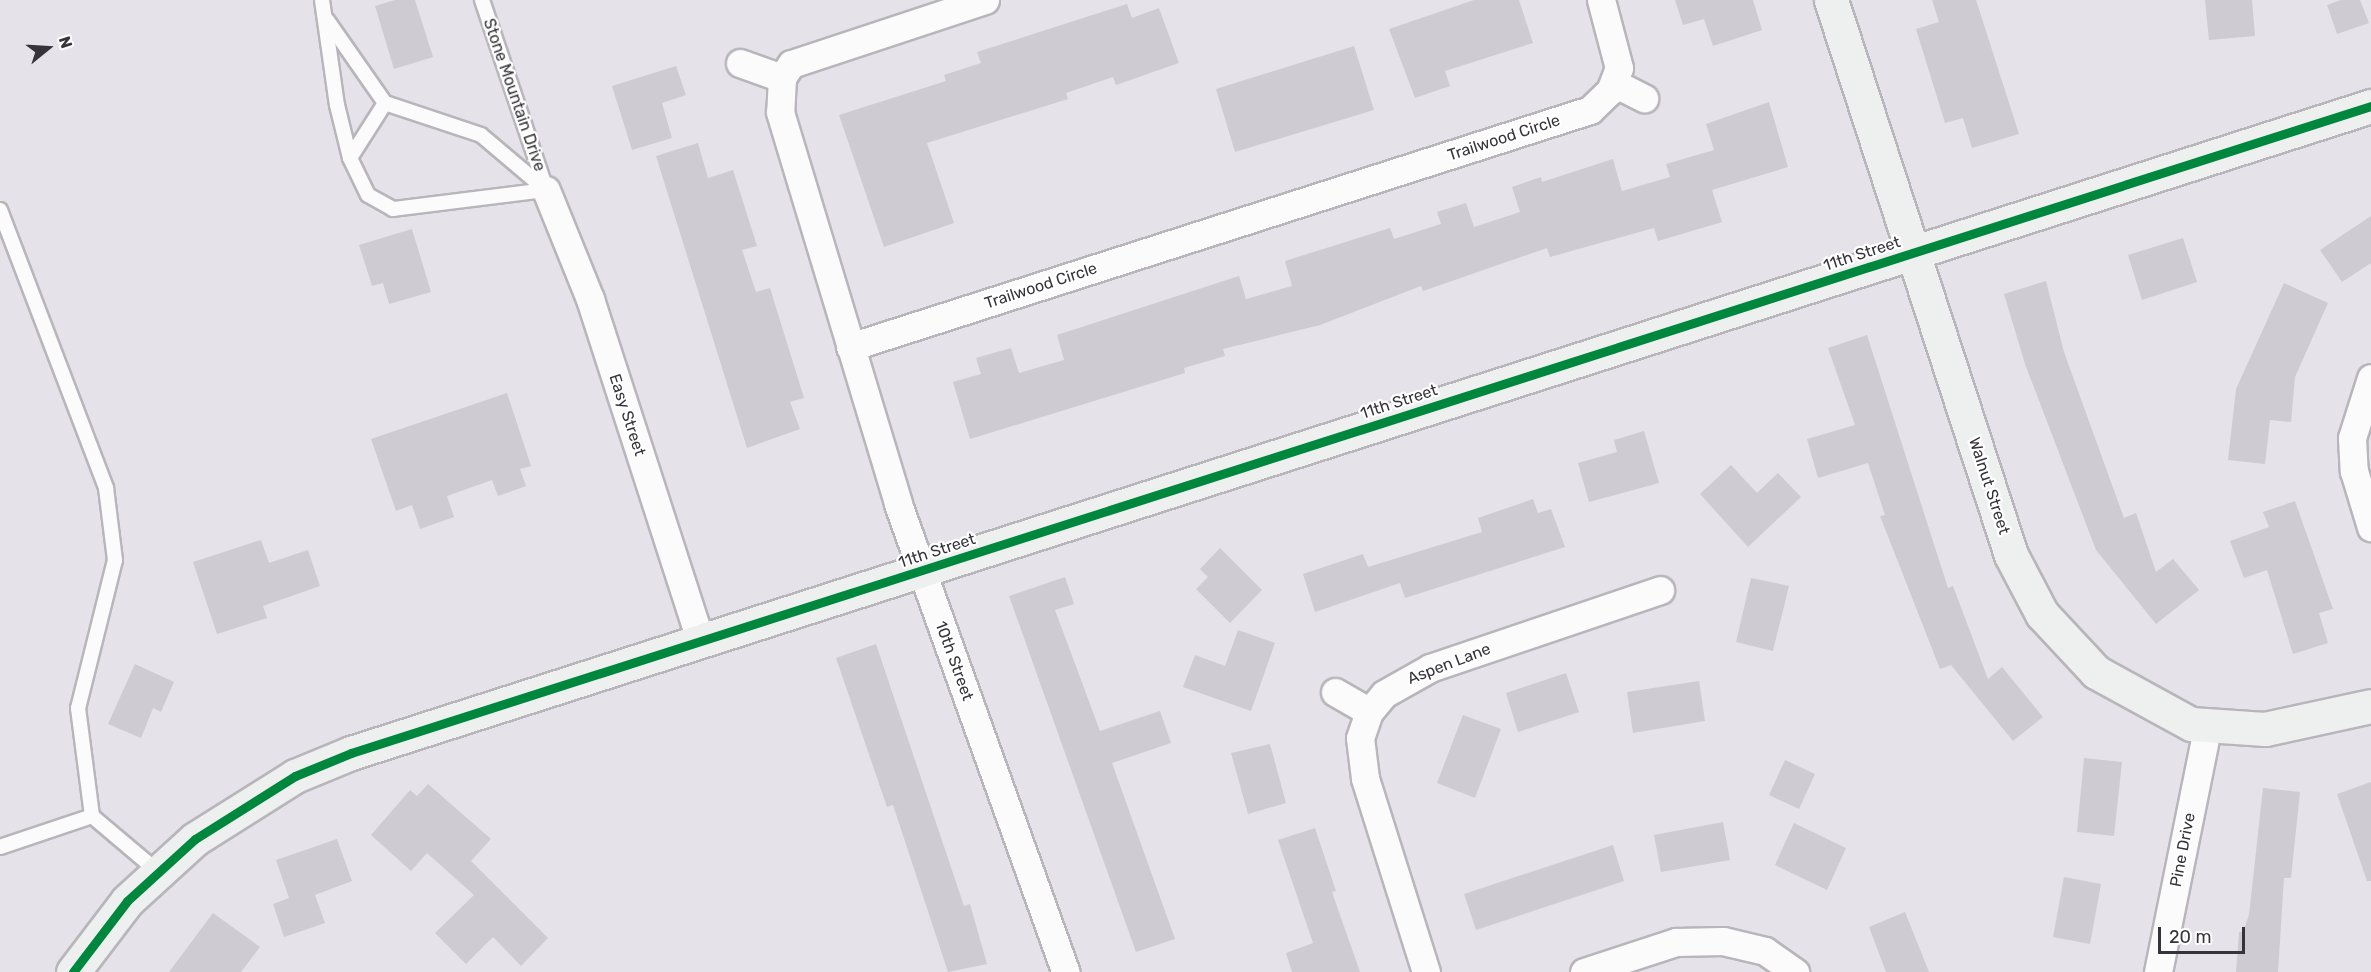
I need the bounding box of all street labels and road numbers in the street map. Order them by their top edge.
street label: Stone Mountain Drive [479,16,549,174]
street label: Trailwood Circle [1445,111,1563,165]
street label: 11th Street [1821,233,1903,275]
street label: Trailwood Circle [982,259,1100,313]
street label: Easy Street [605,371,649,459]
street label: 11th Street [1358,381,1440,423]
street label: Walnut Street [1964,435,2014,537]
street label: 11th Street [896,530,978,572]
street label: 10th Street [931,619,977,703]
street label: Aspen Lane [1405,639,1493,689]
street label: Pine Drive [2166,811,2200,889]

